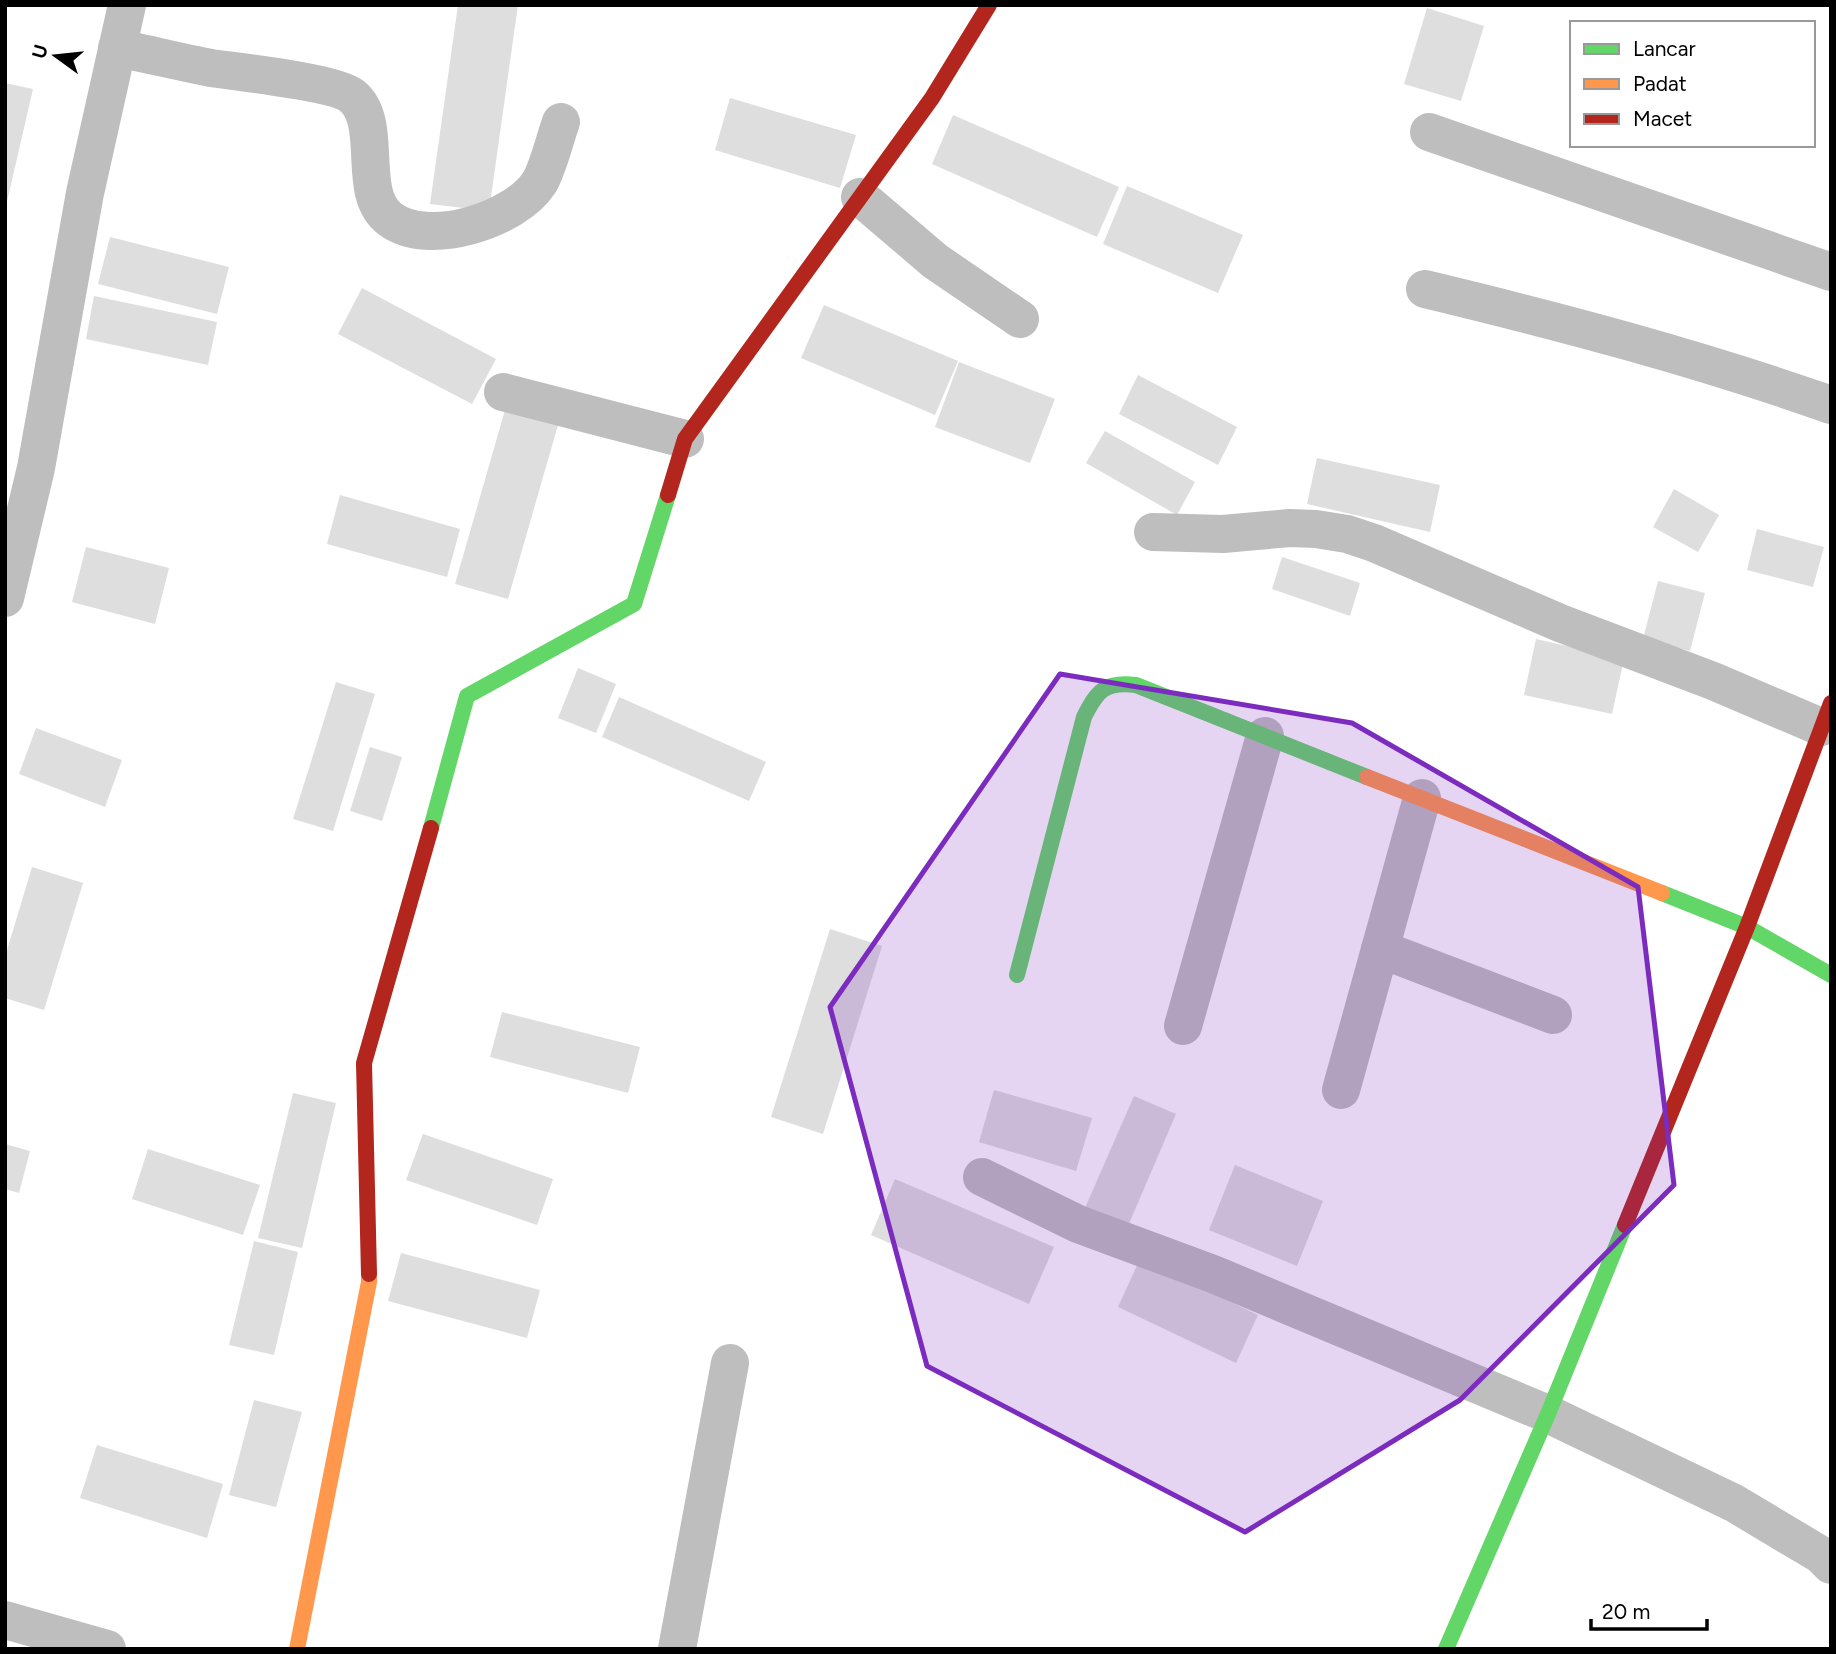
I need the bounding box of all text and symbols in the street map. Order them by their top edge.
north arrow [21,21,91,91]
legend [1570,21,1815,147]
text: Lancar [1633,36,1696,61]
text: U [27,42,53,61]
text: Padat [1633,71,1687,96]
text: Macet [1633,106,1692,131]
scale bar [1591,1588,1706,1632]
text: 20 m [1602,1599,1650,1624]

